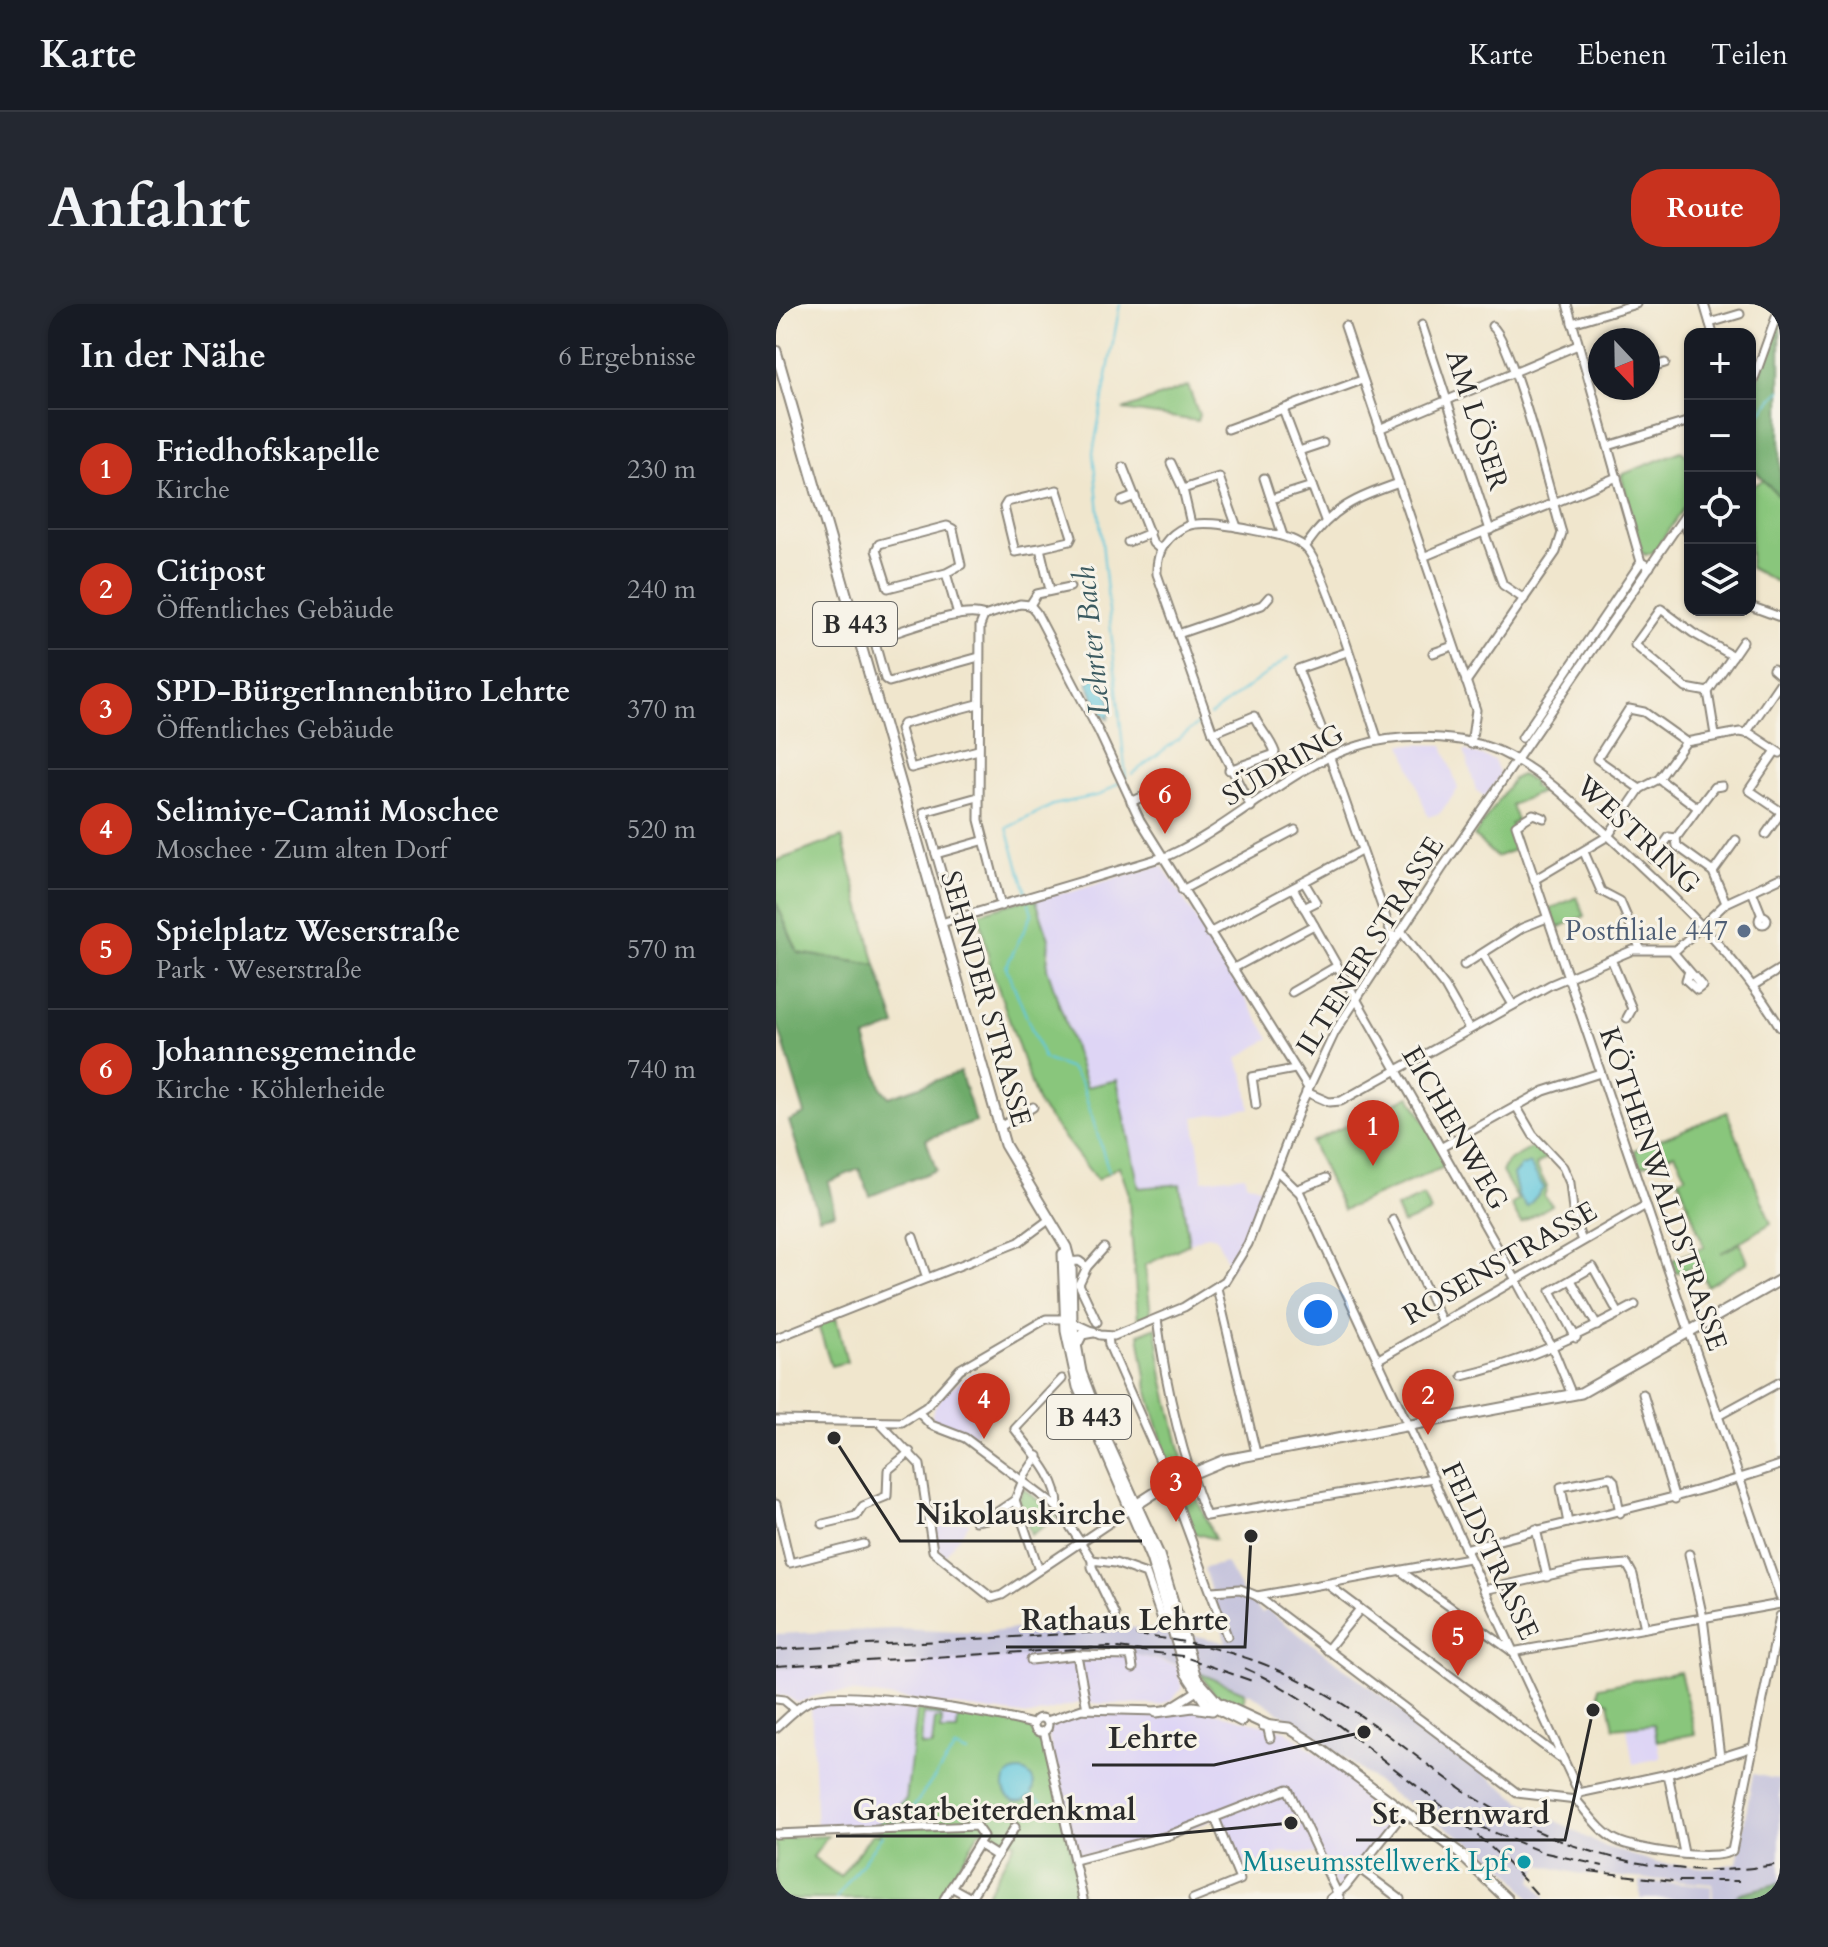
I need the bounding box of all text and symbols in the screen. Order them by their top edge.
text: Karte [40,29,137,81]
text: Karte [1469,36,1534,74]
text: Ebenen [1578,36,1667,74]
text: Teilen [1711,36,1788,74]
button: Route [1631,169,1780,247]
text: Anfahrt [48,171,250,246]
north arrow [1588,328,1660,400]
map controls [1684,328,1756,616]
button: + [1684,328,1756,400]
text: In der Nähe [80,333,266,379]
text: 6 Ergebnisse [559,339,696,374]
street label: AM LÖSER [1436,345,1518,496]
button: − [1684,400,1756,472]
text: Friedhofskapelle [156,431,380,472]
text: 1 [99,452,113,487]
text: 230 m [627,452,696,487]
text: Kirche [156,472,230,507]
button: locate [1684,472,1756,544]
button: layers [1684,544,1756,616]
text: Citipost [156,551,265,592]
water label: Lehrter Bach [1064,564,1120,718]
text: 2 [99,572,113,607]
text: 240 m [627,572,696,607]
text: Öffentliches Gebäude [156,592,394,627]
road number: B 443 [813,602,897,646]
text: SPD-BürgerInnenbüro Lehrte [156,671,570,712]
text: 3 [99,692,113,727]
text: 370 m [627,692,696,727]
text: Öffentliches Gebäude [156,712,394,747]
street label: SÜDRING [1215,715,1351,815]
street label: WESTRING [1567,767,1709,903]
pin: 6 [1139,768,1191,834]
text: Selimiye-Camii Moschee [156,791,499,832]
text: 4 [99,812,113,847]
text: 520 m [627,812,696,847]
street label: ILTENER STRASSE [1287,829,1453,1063]
text: Moschee · Zum alten Dorf [156,832,448,867]
street label: SEHNDER STRASSE [931,867,1041,1131]
text: Spielplatz Weserstraße [156,911,460,952]
place label: Postfiliale 447 [1565,912,1728,950]
marker: Postfiliale 447 [1735,922,1753,940]
text: 5 [99,932,113,967]
text: 570 m [627,932,696,967]
text: Park · Weserstraße [156,952,362,987]
street label: KÖTHENWALDSTRASSE [1590,1022,1736,1356]
text: Johannesgemeinde [156,1031,417,1072]
street label: EICHENWEG [1393,1039,1517,1217]
text: 6 [99,1052,113,1087]
text: 740 m [627,1052,696,1087]
text: Kirche · Köhlerheide [156,1072,385,1107]
pin: 1 [1347,1100,1399,1166]
street label: ROSENSTRASSE [1396,1192,1604,1334]
your location [1298,1294,1338,1334]
pin: 2 [1402,1369,1454,1435]
pin: 4 [958,1373,1010,1439]
road number: B 443 [1047,1395,1131,1439]
pin: 3 [1150,1456,1202,1522]
street label: FELDSTRASSE [1432,1456,1548,1646]
callout: Nikolauskirche [900,1487,1142,1541]
text: Nikolauskirche [916,1494,1126,1535]
callout: Rathaus Lehrte [1006,1593,1245,1647]
text: Rathaus Lehrte [1021,1600,1229,1641]
pin: 5 [1432,1610,1484,1676]
callout: Lehrte [1092,1711,1214,1765]
text: Lehrte [1108,1718,1198,1759]
callout: Gastarbeiterdenkmal [836,1782,1151,1836]
callout: St. Bernward [1356,1786,1565,1840]
text: Gastarbeiterdenkmal [852,1790,1136,1831]
text: St. Bernward [1372,1794,1550,1835]
place label: Museumsstellwerk Lpf [1242,1843,1512,1881]
marker: Museumsstellwerk Lpf [1515,1853,1533,1871]

